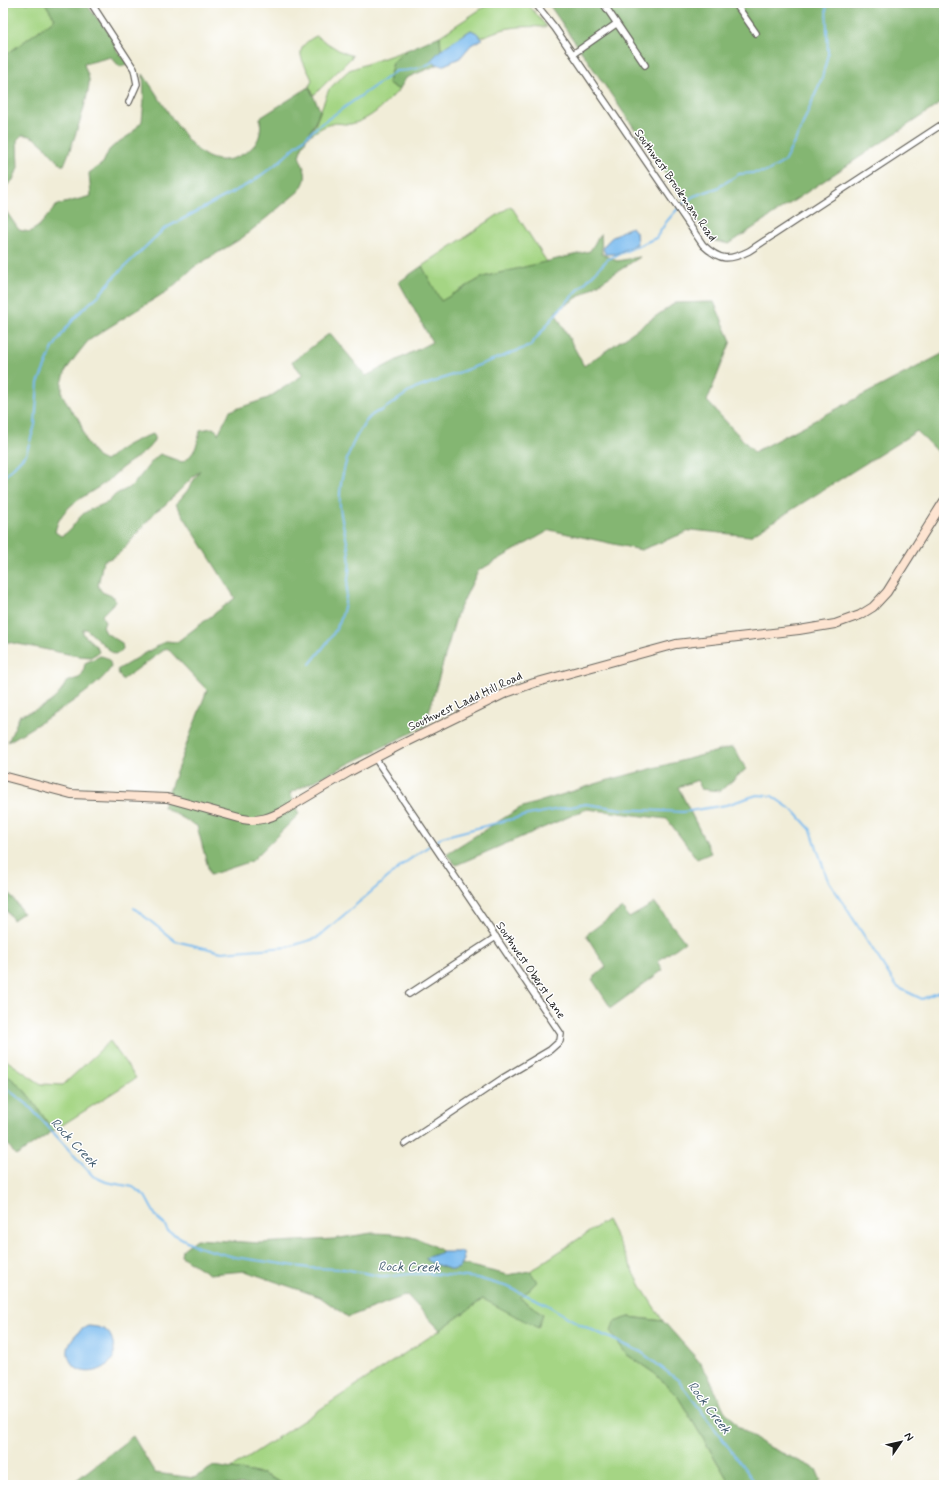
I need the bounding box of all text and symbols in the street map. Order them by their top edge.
street label: Southwest Brookman Road [630,126,720,245]
street label: Southwest Ladd Hill Road [406,668,525,735]
street label: Southwest Oberst Lane [492,919,569,1022]
water label: Rock Creek [47,1115,101,1172]
water label: Rock Creek [378,1258,440,1277]
water label: Rock Creek [683,1378,734,1438]
north arrow [881,1422,921,1462]
text: N [901,1430,916,1444]

